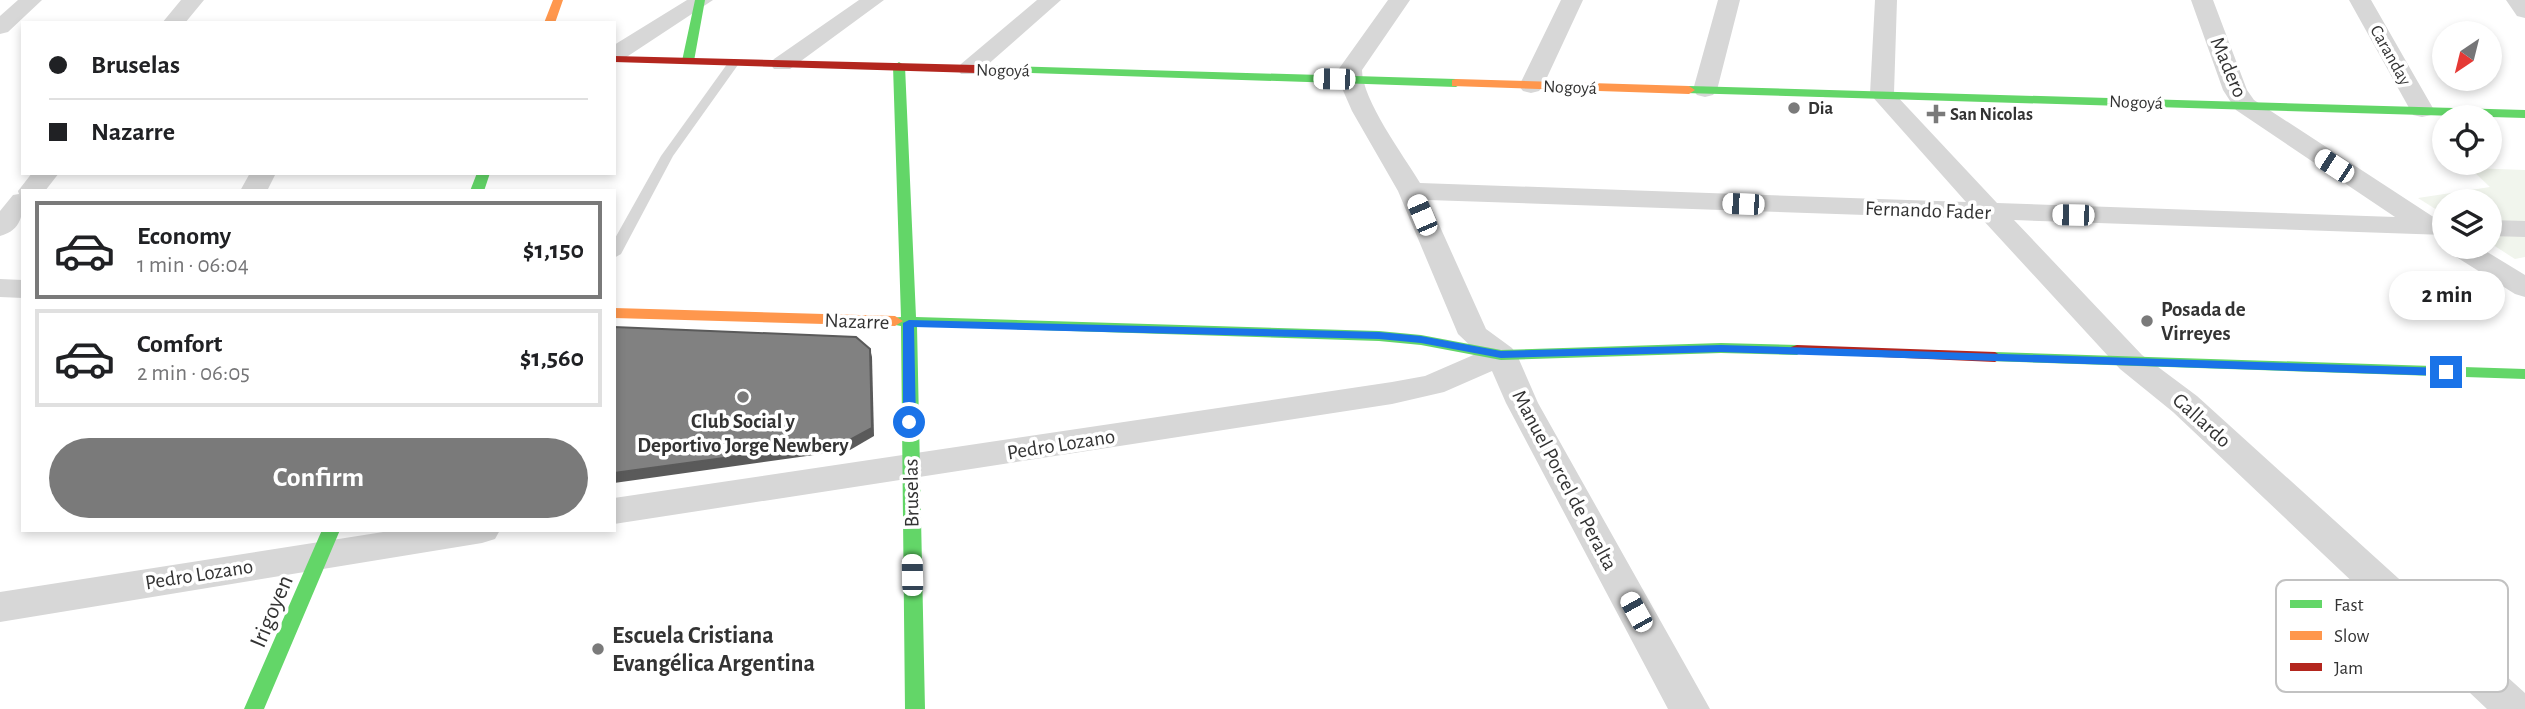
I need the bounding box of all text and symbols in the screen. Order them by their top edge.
north arrow [2432,21,2502,91]
map controls [2432,21,2502,259]
street label: Caranday [2366,22,2414,89]
street label: Madero [2206,34,2251,101]
text: Bruselas [91,52,180,78]
street label: Nogoyá [976,62,1030,80]
car [1313,68,1356,90]
street label: Nogoyá [1543,78,1597,98]
street label: Nogoyá [2109,93,2163,113]
marker: Dia [1786,100,1802,116]
place label: Dia [1808,100,1833,118]
button: locate [2432,105,2502,175]
marker: San Nicolas [1928,106,1944,122]
place label: San Nicolas [1950,106,2033,124]
text: Nazarre [91,119,175,145]
car [2311,146,2358,186]
button: layers [2432,189,2502,259]
car [1405,192,1440,238]
car [1722,193,1765,215]
street label: Fernando Fader [1865,198,1992,223]
car [2052,204,2095,226]
icon: car [53,219,116,282]
text: Economy [137,223,231,249]
text: $1,150 [523,237,584,263]
text: 1 min · 06:04 [137,254,249,277]
callout: 2 min [2388,270,2504,320]
text: 2 min [2421,284,2473,307]
place label: Posada de Virreyes [2161,299,2246,344]
street label: Nazarre [824,310,890,333]
marker: Posada de Virreyes [2139,313,2155,329]
icon: car [53,327,116,390]
text: Comfort [137,331,222,357]
text: $1,560 [520,345,584,371]
route end [2430,356,2462,388]
text: 2 min · 06:05 [137,362,250,385]
street label: Manuel Porcel de Peralta [1508,387,1621,574]
marker: Club Social y Deportivo Jorge Newbery [735,389,751,405]
street label: Gallardo [2169,389,2235,452]
route start [893,406,925,438]
place label: Club Social y Deportivo Jorge Newbery [637,411,849,456]
street label: Pedro Lozano [1006,426,1116,463]
button: Confirm [49,438,588,518]
street label: Bruselas [900,458,923,528]
car [902,554,923,596]
street label: Pedro Lozano [144,556,254,593]
street label: Irigoyen [246,572,298,651]
legend [2276,580,2508,692]
car [1617,589,1656,635]
text: Fast [2334,596,2364,615]
place label: Escuela Cristiana Evangélica Argentina [612,624,815,676]
text: Slow [2334,627,2370,646]
marker: Escuela Cristiana Evangélica Argentina [590,641,606,657]
text: Jam [2334,659,2363,678]

